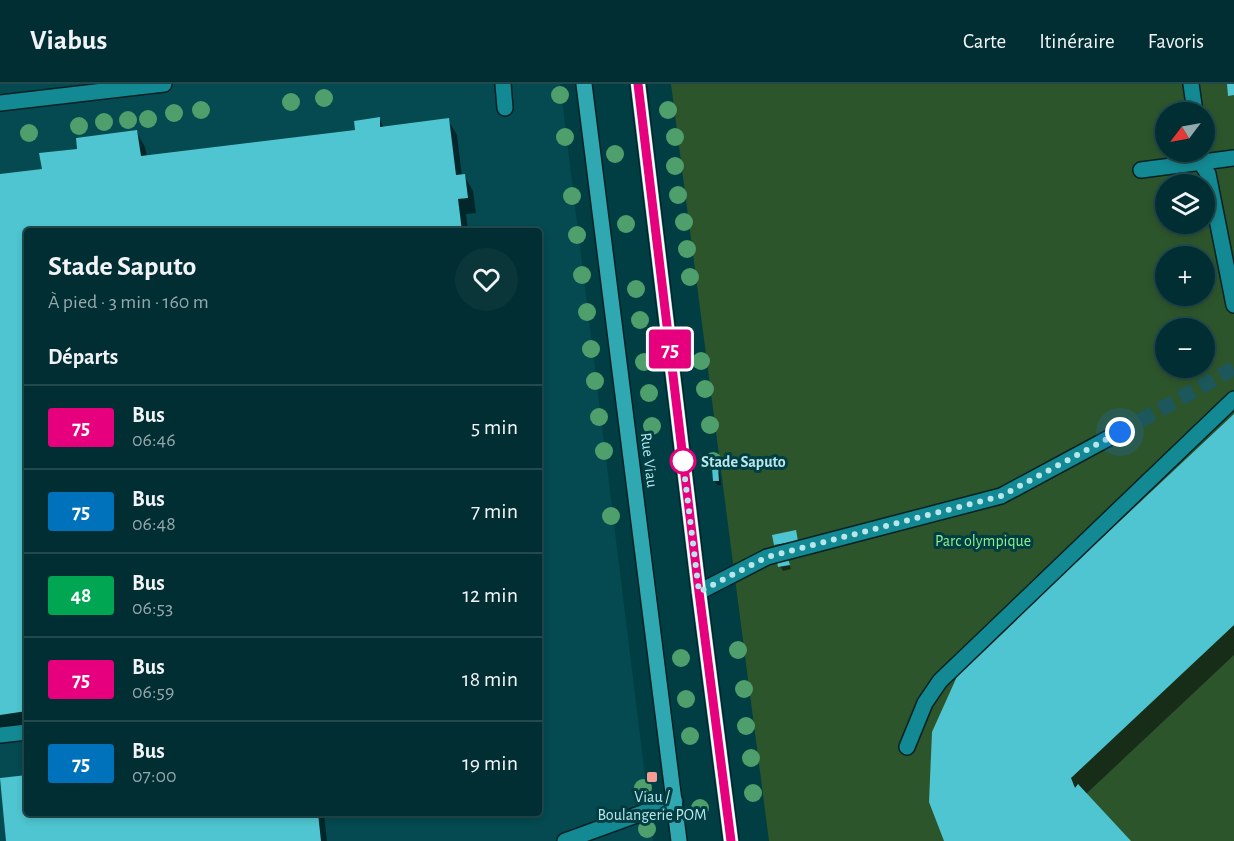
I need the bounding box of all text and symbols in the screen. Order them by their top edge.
text: Viabus [30,27,107,55]
text: Carte [963,31,1006,52]
text: Itinéraire [1039,31,1115,52]
text: Favoris [1148,31,1204,52]
north arrow [1155,102,1215,162]
map controls [1155,102,1215,378]
button: layers [1155,174,1215,234]
button: + [1155,246,1215,306]
button: heart [455,248,518,311]
text: Stade Saputo [48,253,196,281]
text: À pied · 3 min · 160 m [48,292,209,312]
button: − [1155,318,1215,378]
line badge: 75 [643,330,697,368]
text: 75 [661,339,679,360]
text: Départs [48,346,118,368]
text: Bus [132,404,165,426]
text: 5 min [471,416,518,438]
text: 75 [72,417,90,438]
your location [1105,417,1135,447]
text: 06:46 [132,430,176,450]
street label: Rue Viau [638,432,660,488]
marker: Stade Saputo [670,448,696,474]
place label: Stade Saputo [701,454,786,470]
text: Bus [132,488,165,510]
text: 7 min [471,500,518,522]
text: 75 [72,501,90,522]
text: 06:48 [132,514,176,534]
park label: Parc olympique [935,533,1031,550]
text: Bus [132,572,165,594]
text: 12 min [463,584,518,606]
text: 48 [71,585,91,606]
text: 06:53 [132,598,173,618]
text: Bus [132,656,165,678]
text: 18 min [462,668,518,690]
text: 75 [72,669,90,690]
text: 06:59 [132,682,174,702]
text: Bus [132,740,165,762]
text: 19 min [462,752,518,774]
text: 75 [72,753,90,774]
text: 07:00 [132,766,177,786]
marker: Viau / Boulangerie POM [645,770,659,784]
place label: Viau / Boulangerie POM [597,789,707,823]

